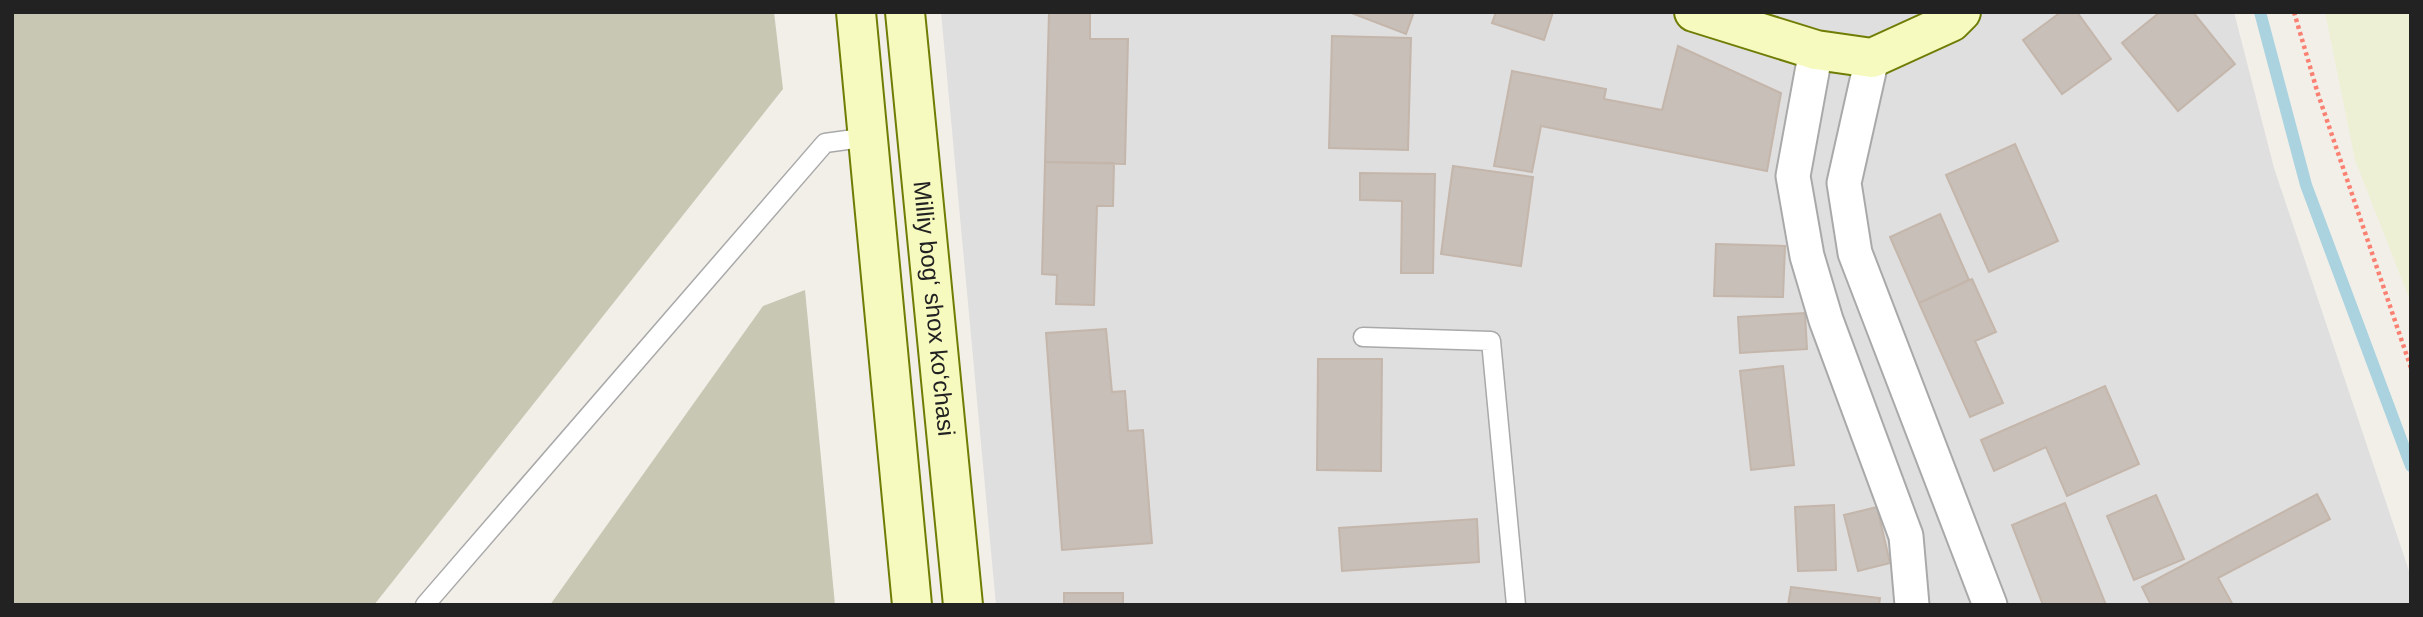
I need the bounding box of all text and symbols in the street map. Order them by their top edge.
street label: Milliy bog‘ shox ko‘chasi [909,180,960,437]

